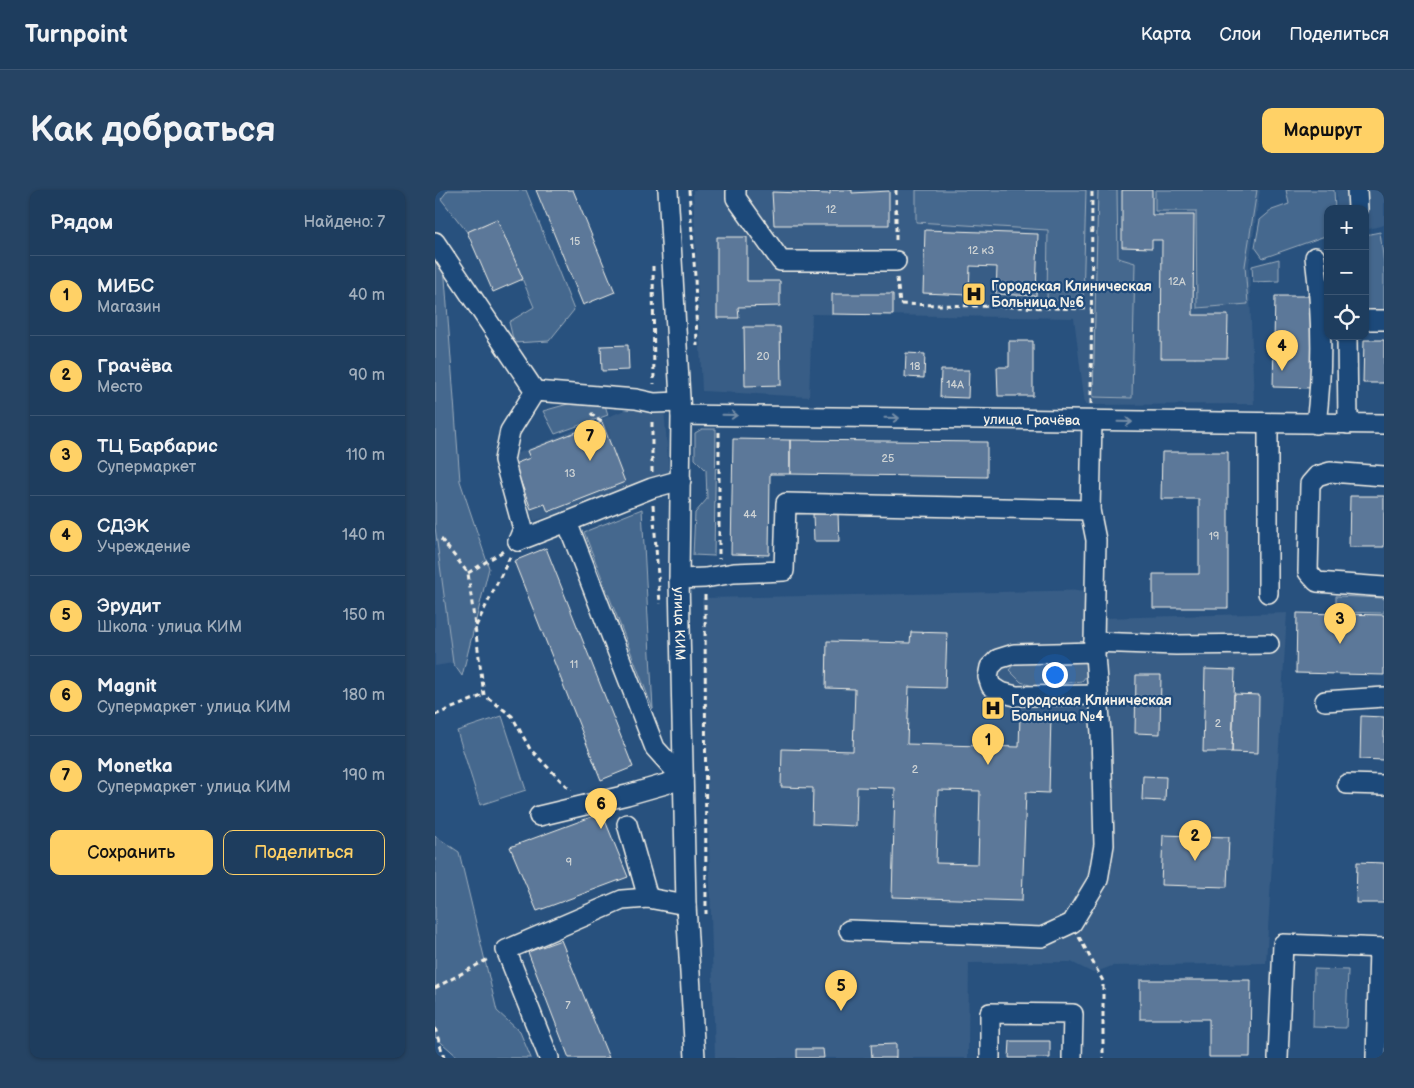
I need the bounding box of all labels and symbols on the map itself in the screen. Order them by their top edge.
house number: 12 [826,203,837,216]
house number: 15 [570,235,580,248]
house number: 12 к3 [968,244,994,257]
house number: 12А [1168,275,1186,288]
place label: Городская Клиническая Больница №6 [991,278,1152,311]
hospital icon: Городская Клиническая Больница №6 [961,281,987,307]
pin: 4 [1266,330,1298,371]
house number: 20 [757,350,770,363]
house number: 18 [910,360,920,373]
house number: 14А [946,378,964,391]
one-way arrow [722,411,738,420]
street label: улица Грачёва [983,411,1081,429]
one-way arrow [884,413,900,423]
one-way arrow [1116,417,1133,427]
pin: 7 [574,420,606,461]
house number: 25 [882,452,894,465]
house number: 13 [564,467,576,480]
house number: 44 [743,508,757,521]
house number: 19 [1209,530,1219,543]
street label: улица КИМ [670,587,689,661]
pin: 3 [1324,603,1356,644]
house number: 11 [570,658,578,671]
your location [1042,662,1068,688]
place label: Городская Клиническая Больница №4 [1011,692,1172,725]
hospital icon: Городская Клиническая Больница №4 [980,695,1006,721]
house number: 2 [1215,717,1222,730]
pin: 1 [972,724,1004,765]
house number: 2 [912,763,919,776]
pin: 6 [585,788,617,829]
pin: 2 [1179,820,1211,861]
house number: 9 [566,856,572,869]
pin: 5 [825,970,857,1011]
house number: 7 [565,999,571,1012]

